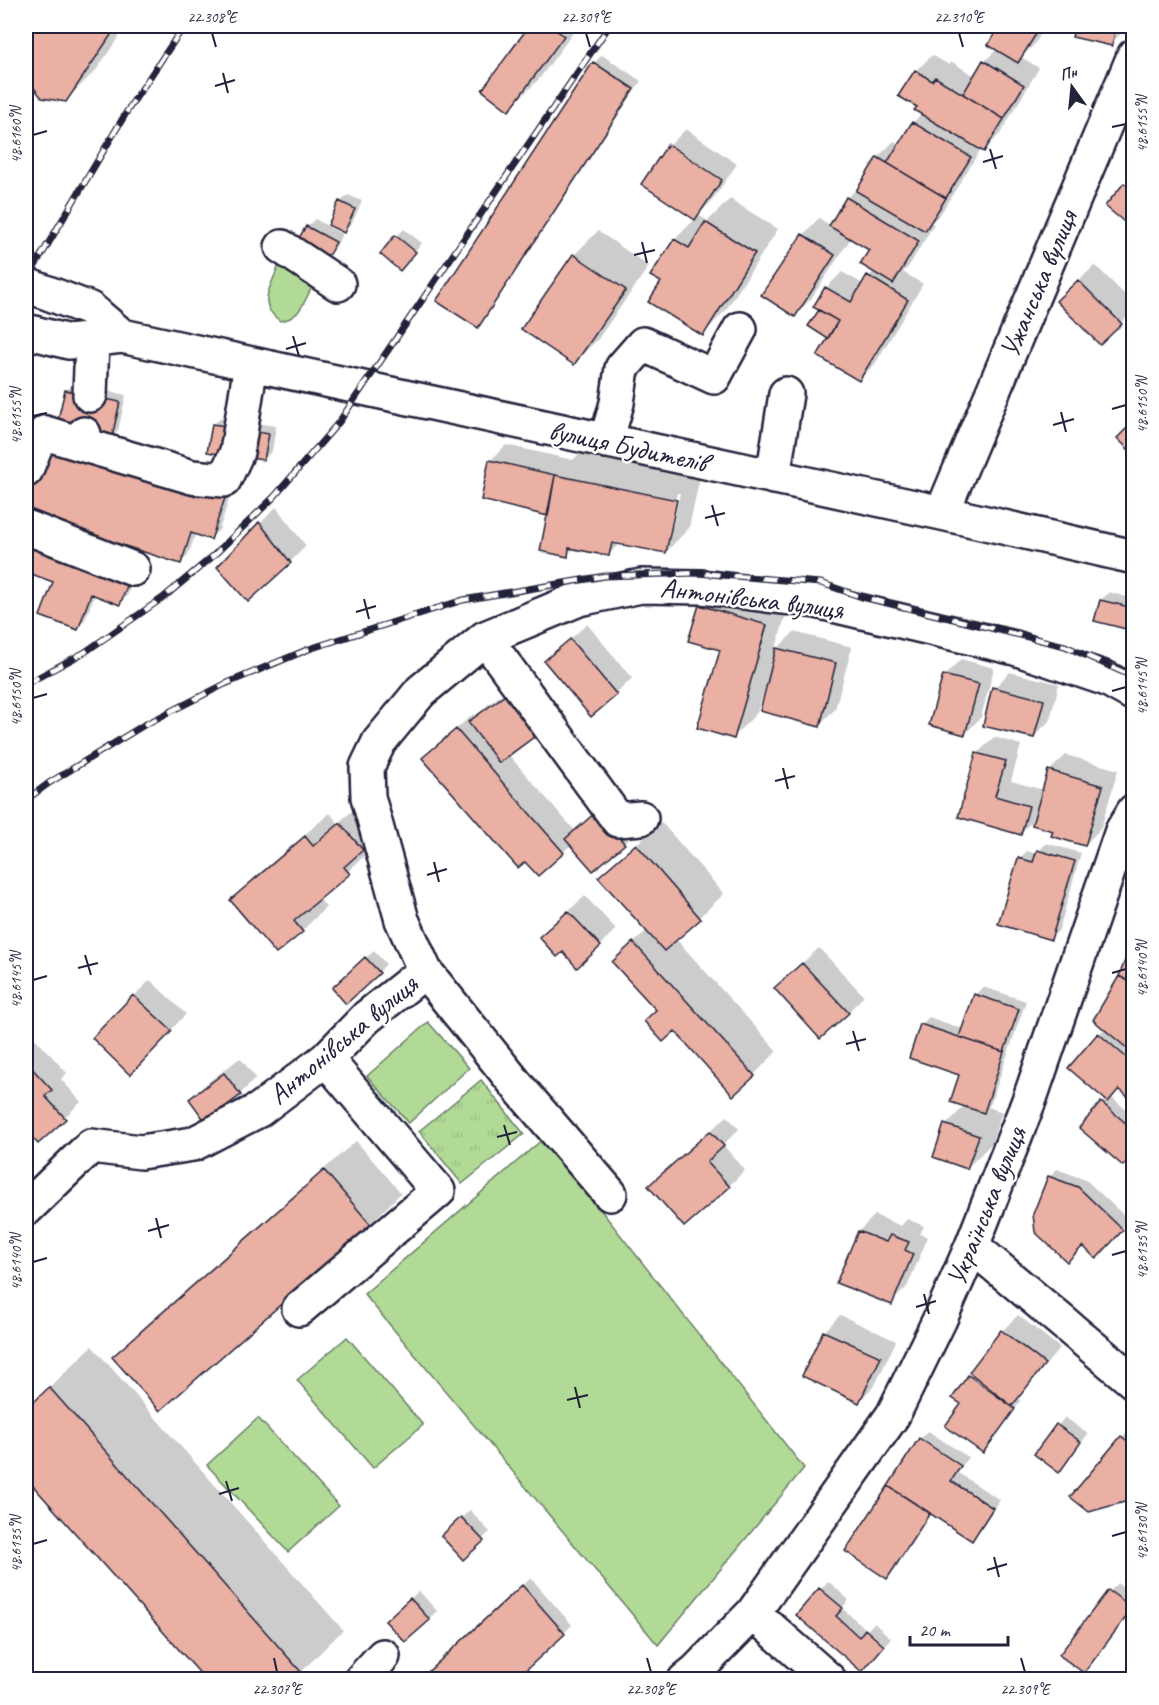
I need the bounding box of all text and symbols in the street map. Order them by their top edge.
text: 22.308°E [188,8,239,27]
text: 22.309°E [562,8,613,27]
text: 22.310°E [935,8,986,27]
north arrow [1042,57,1102,117]
text: Пн [1058,61,1080,85]
text: 48.6155°N [1133,93,1152,152]
text: 48.6160°N [7,104,26,163]
street label: Ужанська вулиця [991,203,1086,363]
text: 48.6150°N [1133,374,1152,433]
text: 48.6155°N [7,385,26,444]
street label: вулиця Будителів [546,412,716,481]
street label: Антонівська вулиця [659,569,846,627]
text: 48.6145°N [1133,656,1152,715]
text: 48.6150°N [7,667,26,726]
text: 48.6140°N [1133,938,1152,997]
text: 48.6145°N [7,949,26,1008]
street label: Антонівська вулиця [261,966,425,1112]
street label: Українська вулиця [938,1121,1034,1291]
text: 48.6135°N [1133,1220,1152,1279]
text: 48.6140°N [7,1231,26,1290]
text: 48.6130°N [1133,1501,1152,1560]
text: 48.6135°N [7,1513,26,1572]
scale bar [910,1609,1008,1647]
text: 20 m [919,1619,952,1641]
text: 22.307°E [253,1680,304,1699]
text: 22.308°E [627,1680,678,1699]
text: 22.309°E [1001,1680,1052,1699]

